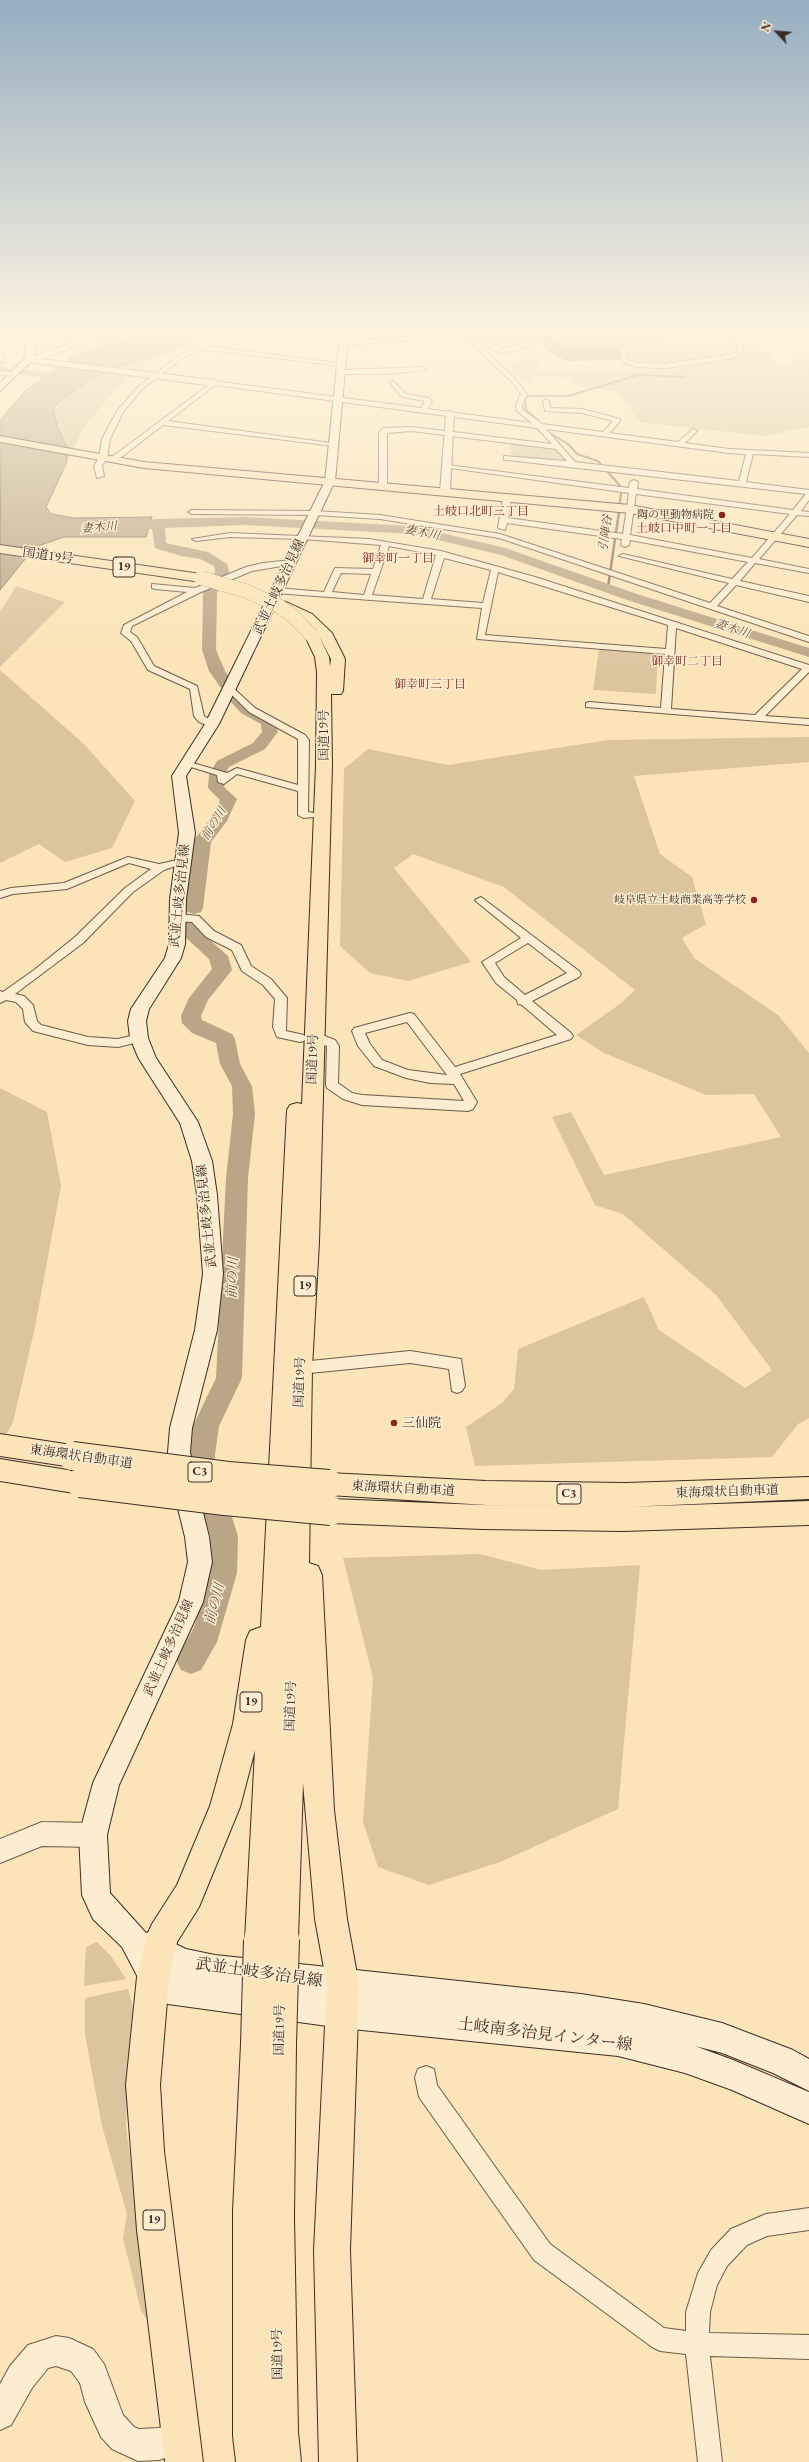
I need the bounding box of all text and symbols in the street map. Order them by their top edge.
north arrow [757,12,797,52]
text: N [758,20,774,34]
district label: 土岐口北町三丁目 [433,505,529,519]
place label: 陶の里動物病院 [637,508,714,522]
marker: 陶の里動物病院 [717,510,727,520]
water label: 引陣谷 [596,514,616,552]
water label: 妻木川 [80,519,118,537]
water label: 妻木川 [403,522,441,544]
district label: 土岐口中町一丁目 [636,522,732,536]
street label: 武並土岐多治見線 [250,537,308,637]
street label: 国道19号 [21,545,75,567]
district label: 御幸町一丁目 [362,552,434,566]
road number: 19 [113,557,135,577]
water label: 妻木川 [713,617,751,641]
district label: 御幸町二丁目 [651,655,723,669]
district label: 御幸町三丁目 [394,678,466,692]
street label: 国道19号 [316,709,332,761]
water label: 前の川 [198,805,230,843]
street label: 武並土岐多治見線 [167,843,193,949]
place label: 岐阜県立土岐商業高等学校 [614,893,746,907]
marker: 岐阜県立土岐商業高等学校 [749,895,759,905]
street label: 国道19号 [304,1033,322,1085]
street label: 武並土岐多治見線 [194,1163,220,1269]
water label: 前の川 [224,1257,242,1299]
road number: 19 [294,1276,316,1296]
street label: 国道19号 [291,1356,309,1408]
place label: 三仙院 [402,1415,441,1431]
marker: 三仙院 [389,1418,399,1428]
street label: 東海環状自動車道 [28,1442,134,1472]
road number: C3 [188,1462,212,1482]
street label: 東海環状自動車道 [351,1478,455,1500]
street label: 東海環状自動車道 [675,1482,779,1502]
road number: C3 [557,1484,581,1504]
water label: 前の川 [201,1582,229,1626]
street label: 武並土岐多治見線 [141,1597,197,1699]
street label: 国道19号 [282,1680,300,1732]
road number: 19 [240,1692,262,1712]
street label: 武並土岐多治見線 [194,1955,324,1991]
street label: 国道19号 [272,2004,288,2056]
street label: 土岐南多治見インター線 [456,2015,634,2055]
road number: 19 [143,2210,165,2230]
street label: 国道19号 [270,2328,286,2380]

